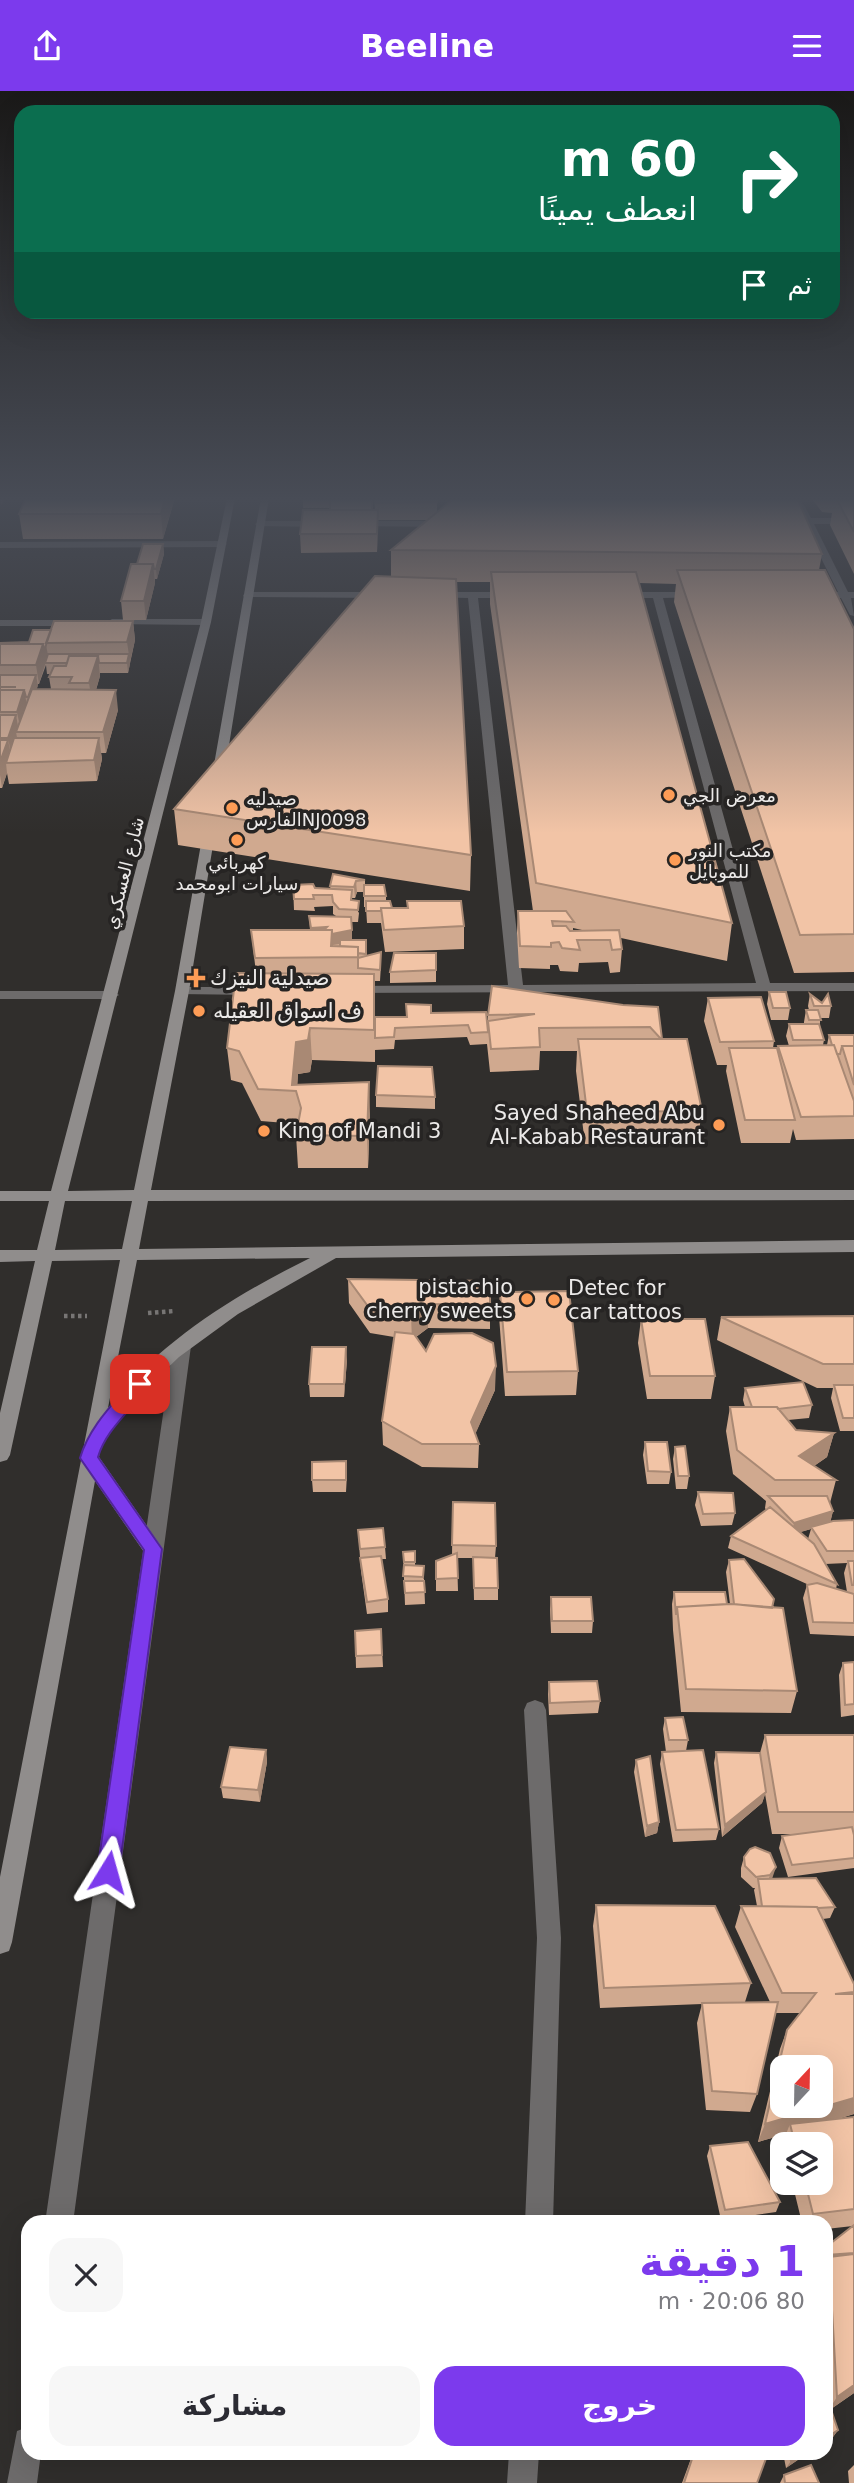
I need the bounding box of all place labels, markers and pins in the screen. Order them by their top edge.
place label: معرض الجي [683,785,776,807]
marker: معرض الجي [661,787,677,803]
place label: صيدليه الفارسNJ0098 [246,788,366,830]
marker: صيدليه الفارسNJ0098 [224,800,240,816]
marker: كهربائي سيارات ابومحمد [229,832,245,848]
place label: مكتب النور للموبايل [688,840,771,883]
place label: كهربائي سيارات ابومحمد [176,852,298,895]
marker: مكتب النور للموبايل [667,852,683,868]
place label: صيدلية النيزك [210,966,330,990]
marker: صيدلية النيزك [188,970,204,986]
place label: ف اسواق العقيله [213,999,362,1023]
marker: ف اسواق العقيله [191,1003,207,1019]
place label: Sayed Shaheed Abu Al-Kabab Restaurant [490,1101,705,1149]
marker: Sayed Shaheed Abu Al-Kabab Restaurant [711,1117,727,1133]
place label: King of Mandi 3 [278,1119,441,1143]
marker: King of Mandi 3 [256,1123,272,1139]
place label: pistachio cherry sweets [366,1275,513,1323]
place label: Detec for car tattoos [568,1276,682,1324]
marker: pistachio cherry sweets [519,1291,535,1307]
marker: Detec for car tattoos [546,1292,562,1308]
pin [110,1354,170,1414]

